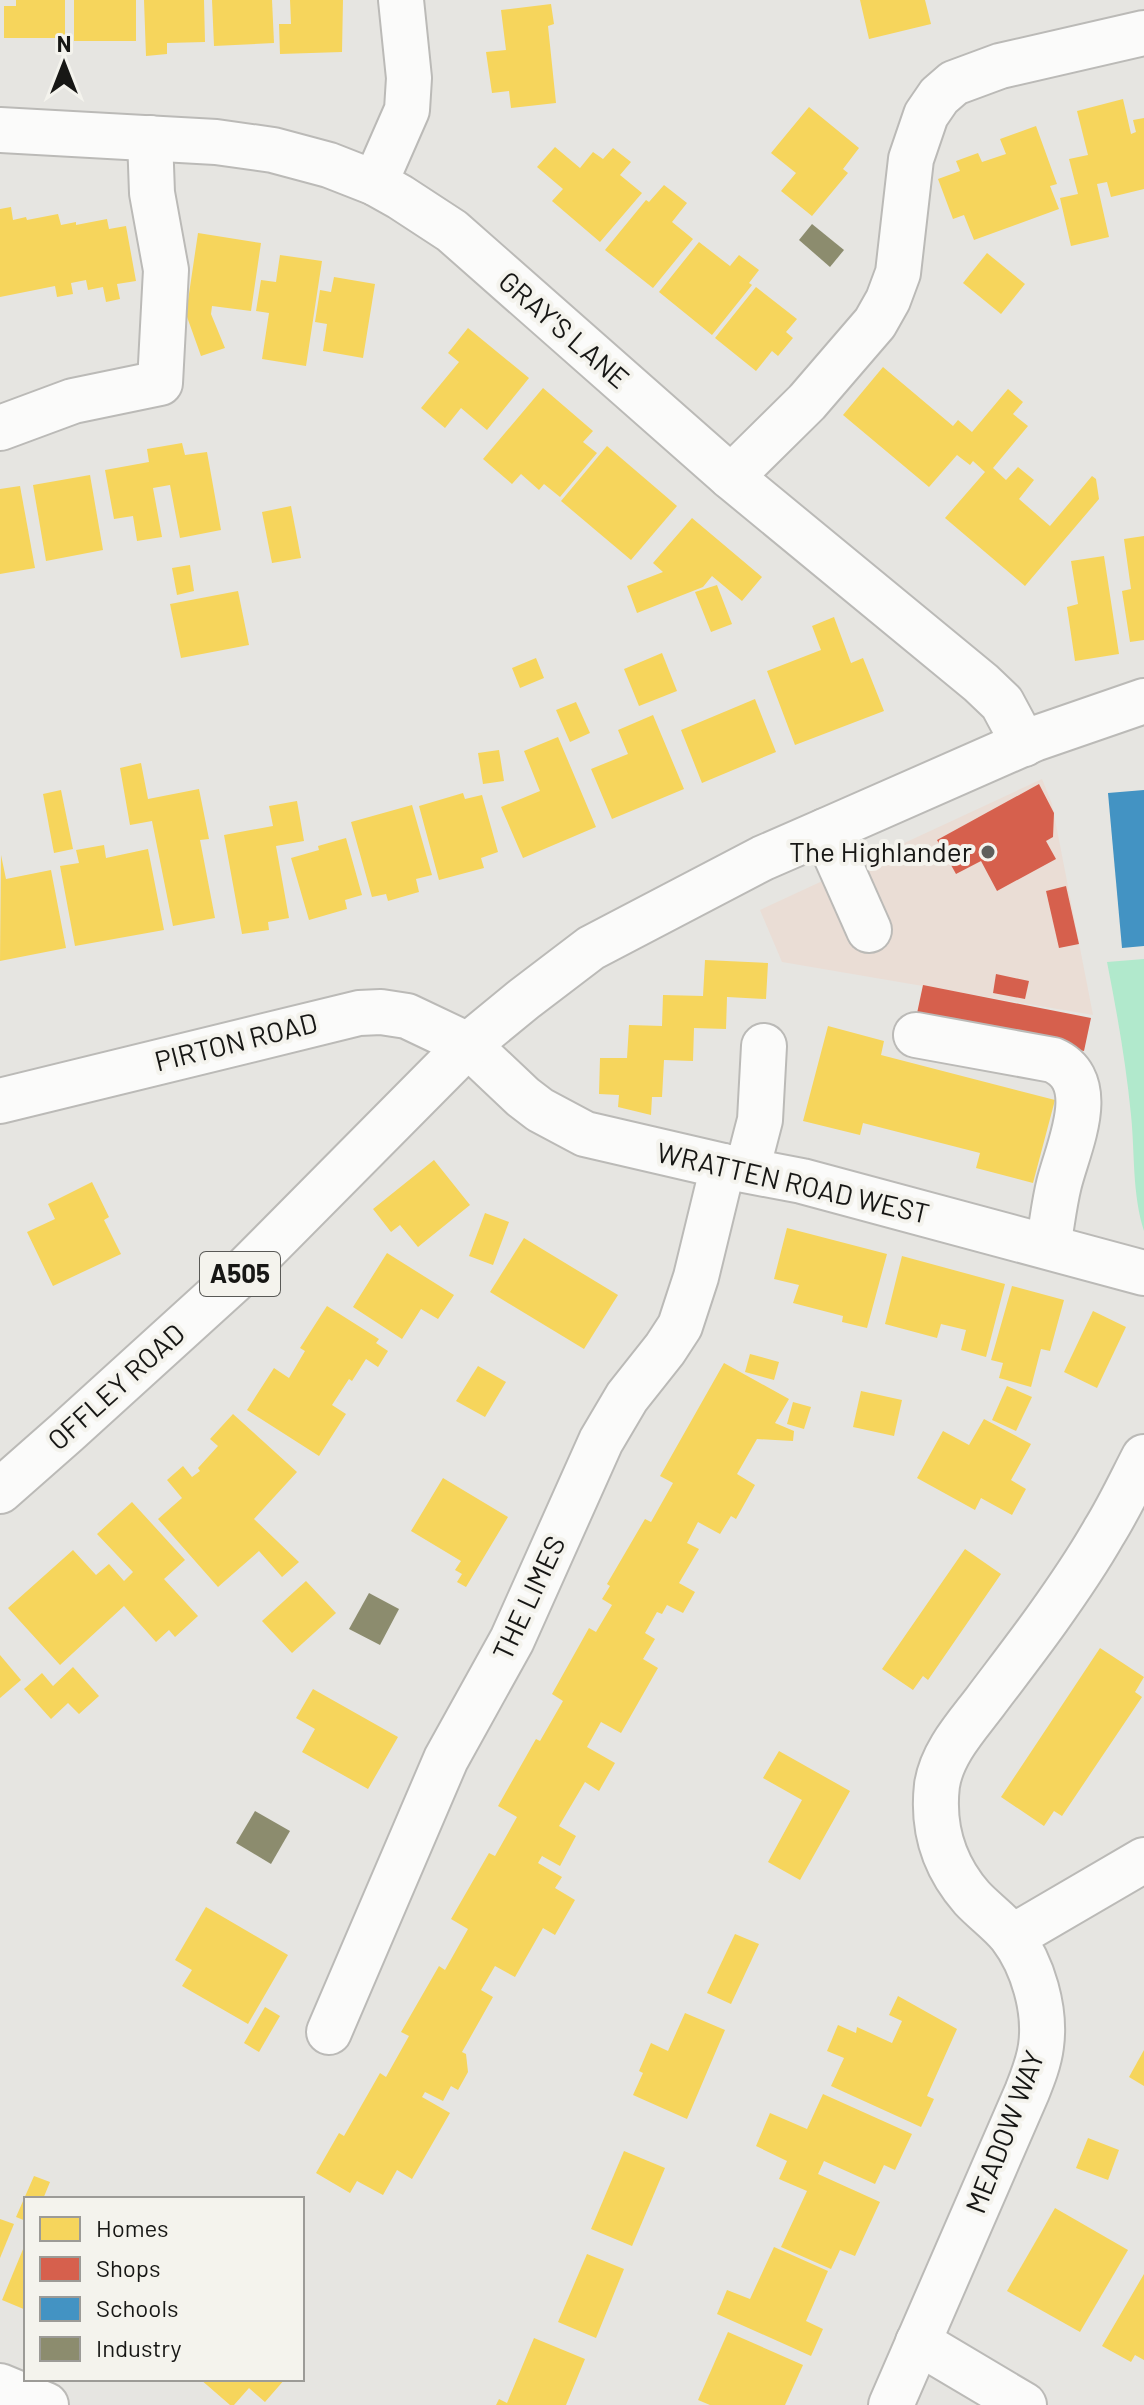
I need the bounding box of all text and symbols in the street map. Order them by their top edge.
north arrow [24,24,104,104]
text: N [57,30,71,56]
street label: GRAY'S LANE [493,263,637,395]
place label: The Highlander [789,834,972,868]
marker: The Highlander [979,843,997,861]
street label: PIRTON ROAD [151,1004,321,1078]
street label: WRATTEN ROAD WEST [654,1134,933,1230]
road number: A505 [200,1252,280,1296]
street label: OFFLEY ROAD [40,1316,191,1457]
street label: THE LIMES [485,1530,572,1665]
street label: MEADOW WAY [957,2046,1051,2218]
legend [24,2197,304,2381]
text: Homes [96,2213,169,2242]
text: Shops [96,2253,161,2282]
text: Schools [96,2293,179,2322]
text: Industry [96,2333,182,2362]

